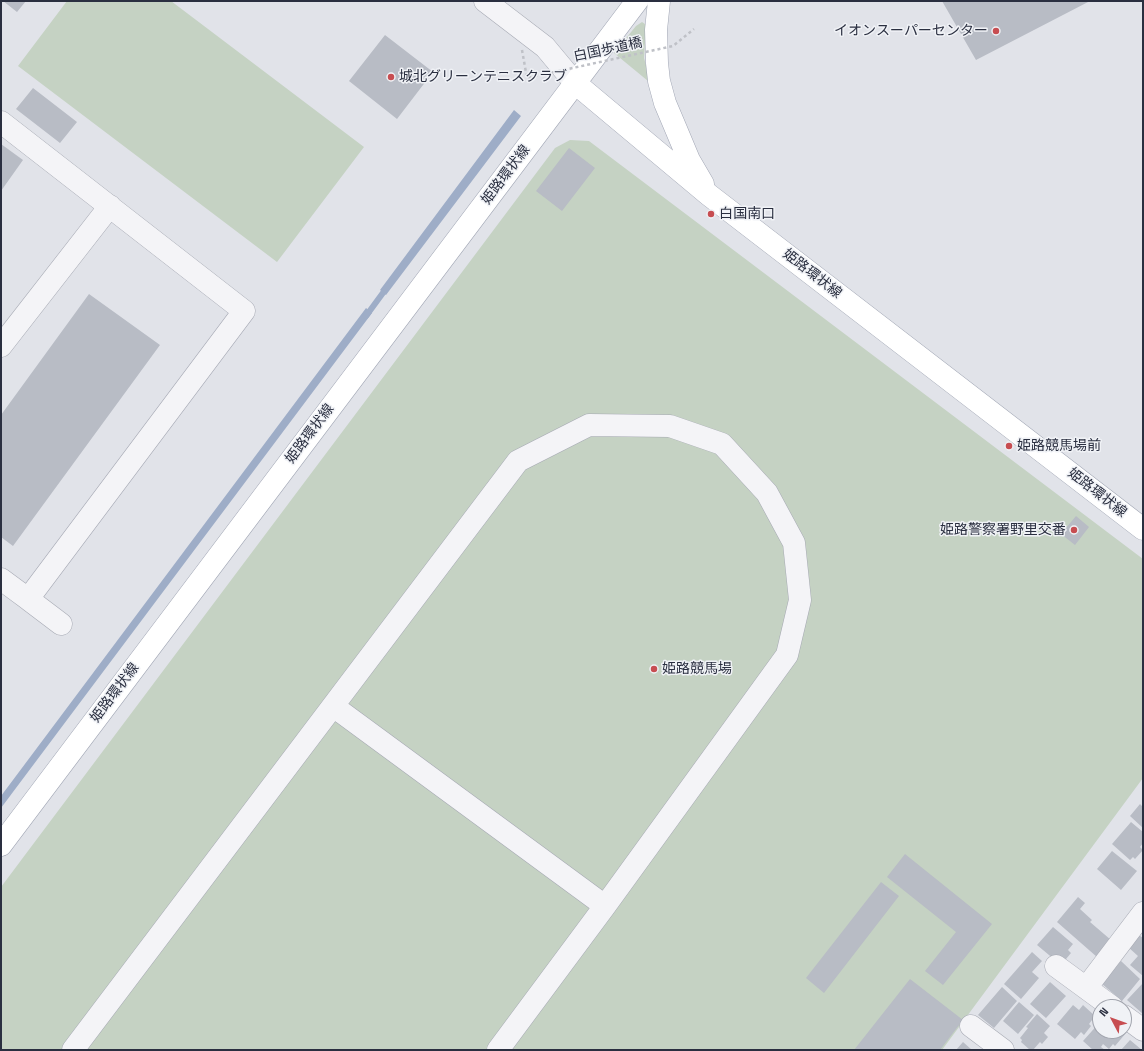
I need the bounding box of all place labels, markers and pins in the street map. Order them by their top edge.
place label: イオンスーパーセンター [834,23,988,39]
marker: イオンスーパーセンター [991,26,1001,36]
place label: 城北グリーンテニスクラブ [399,69,567,85]
marker: 城北グリーンテニスクラブ [386,72,396,82]
place label: 白国南口 [719,206,775,222]
marker: 白国南口 [706,209,716,219]
place label: 姫路競馬場前 [1017,438,1101,454]
marker: 姫路競馬場前 [1004,441,1014,451]
place label: 姫路警察署野里交番 [940,522,1066,538]
marker: 姫路警察署野里交番 [1069,525,1079,535]
place label: 姫路競馬場 [662,661,732,677]
marker: 姫路競馬場 [649,664,659,674]

